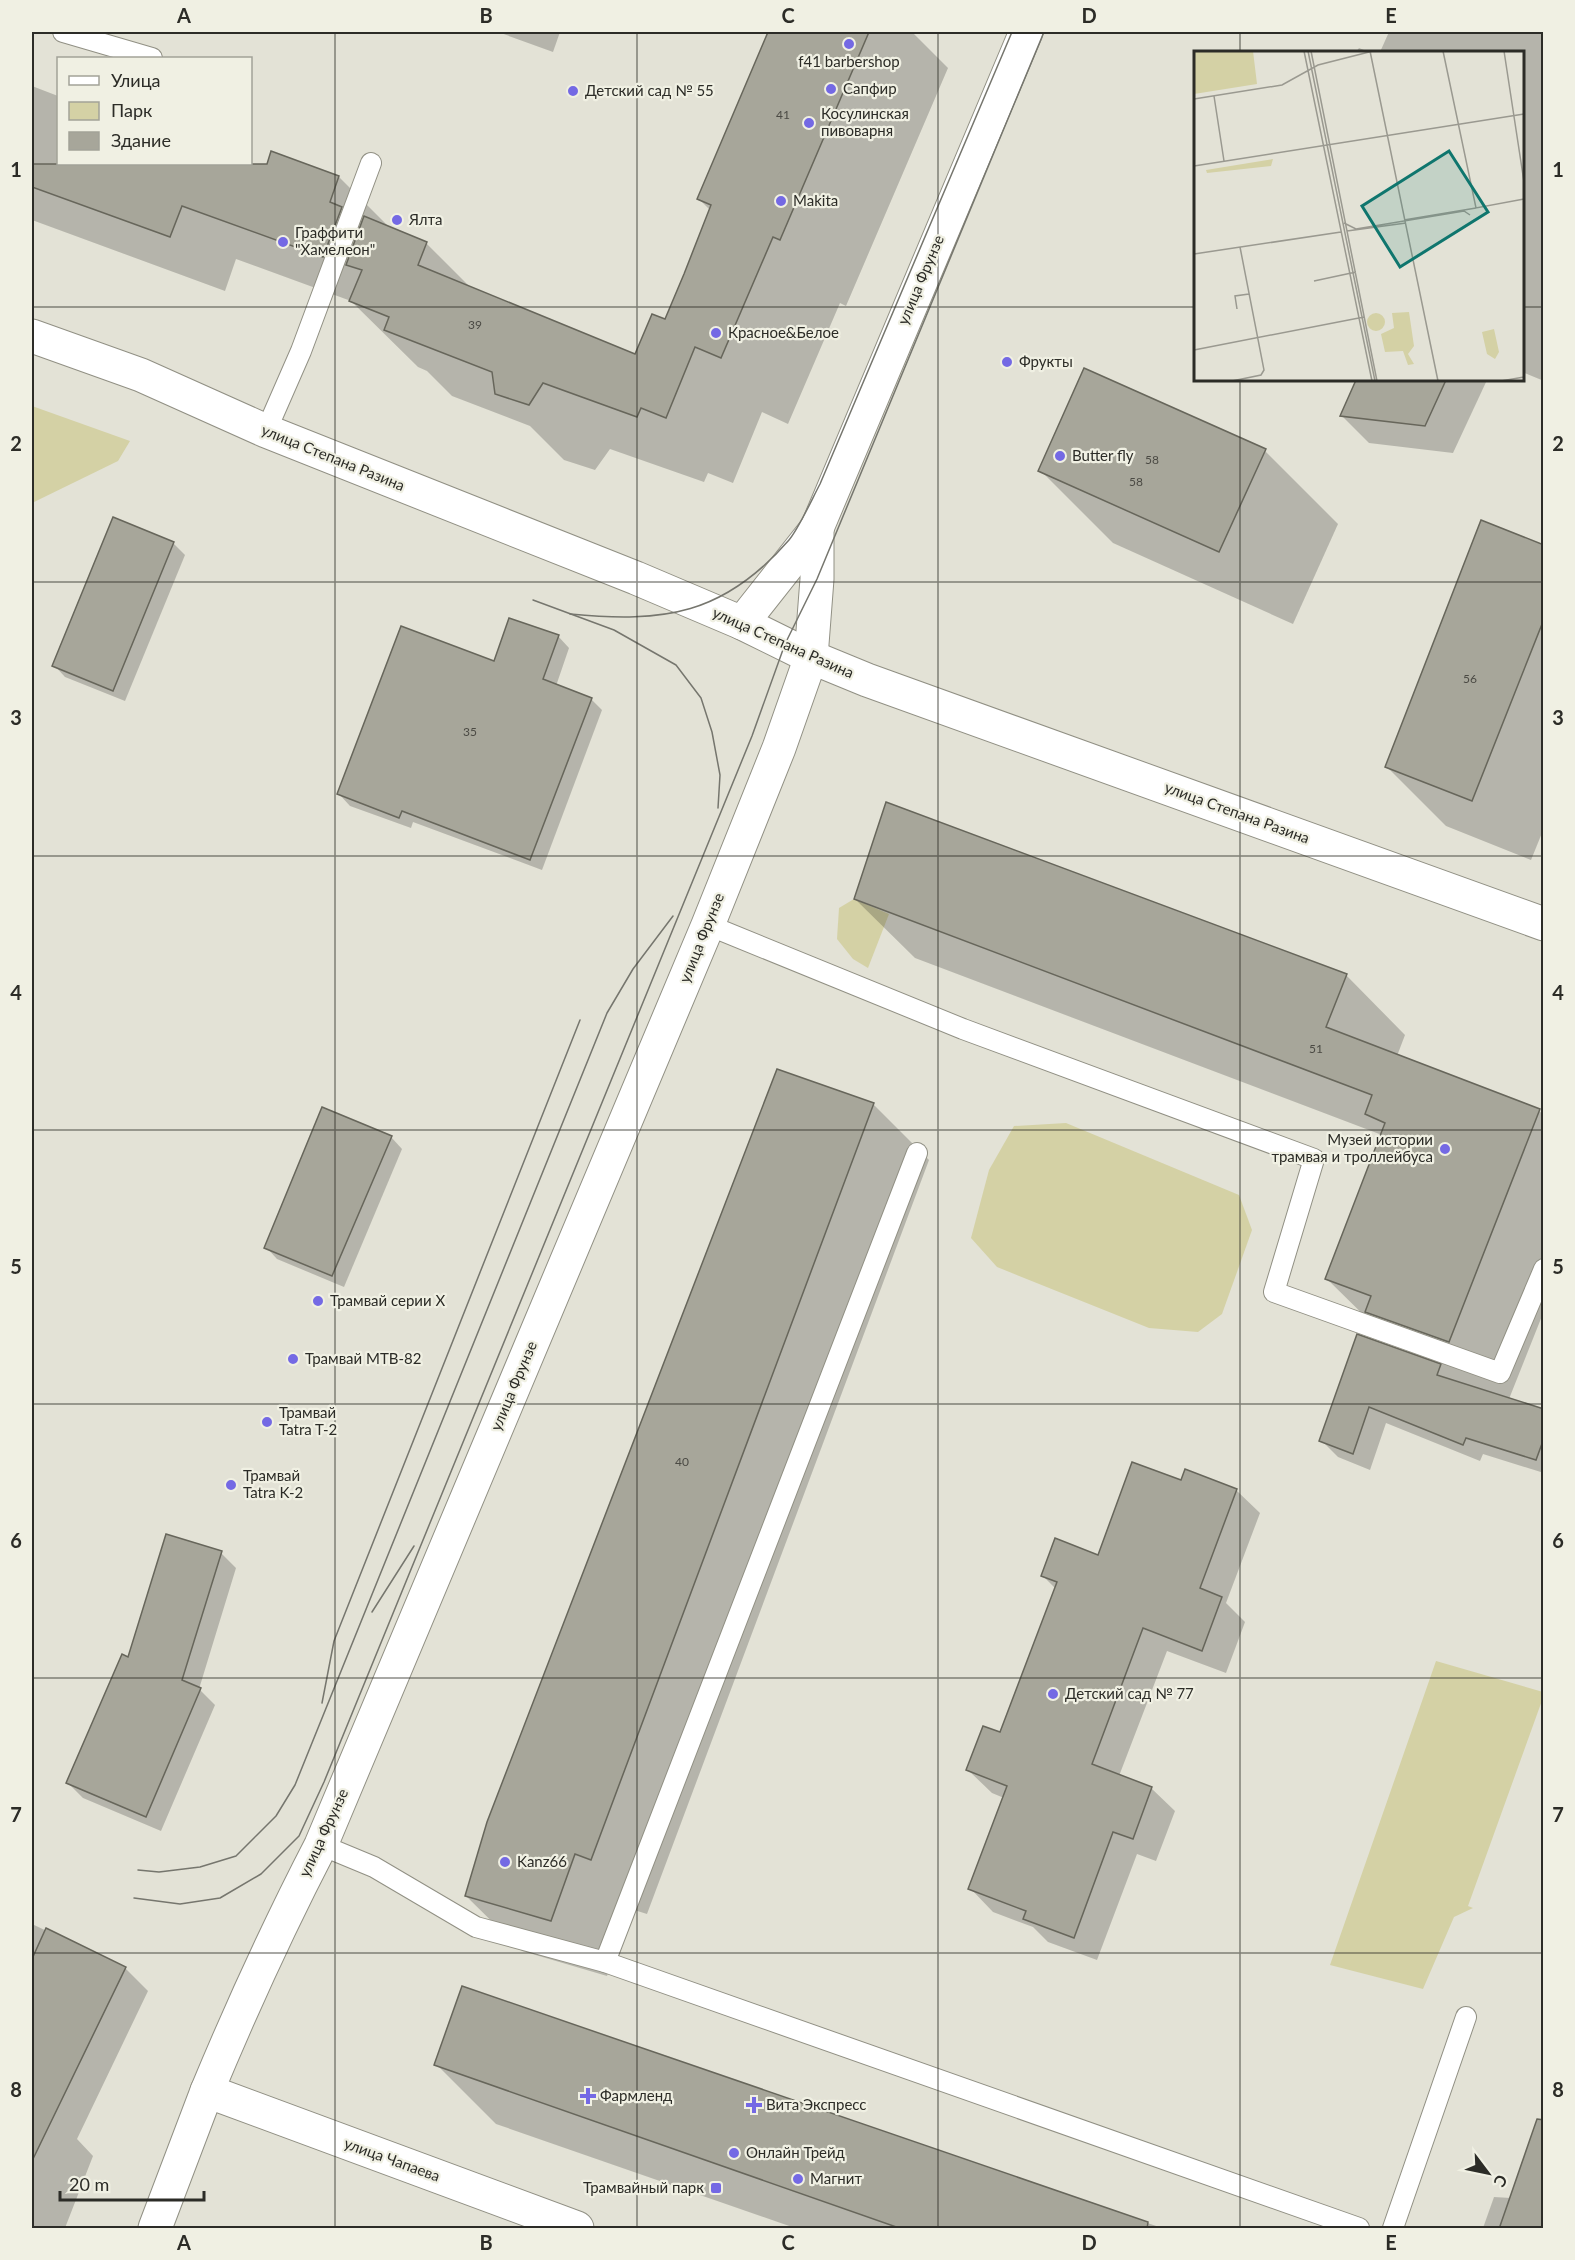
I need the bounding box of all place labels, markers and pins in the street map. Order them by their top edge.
marker: f41 barbershop [842,37,856,51]
place label: f41 barbershop [798,52,900,70]
place label: Сапфир [843,79,897,97]
place label: Детский сад № 55 [585,81,714,99]
marker: Сапфир [824,82,838,96]
marker: Детский сад № 55 [566,84,580,98]
place label: Косулинская пивоварня [821,104,909,139]
marker: Косулинская пивоварня [802,116,816,130]
place label: Makita [793,191,838,209]
marker: Makita [774,194,788,208]
place label: Ялта [408,210,443,228]
marker: Ялта [390,213,404,227]
place label: Граффити "Хамелеон" [295,223,375,258]
marker: Граффити "Хамелеон" [276,235,290,249]
place label: Красное&Белое [728,323,839,341]
marker: Красное&Белое [709,326,723,340]
place label: Фрукты [1019,352,1073,370]
marker: Фрукты [1000,355,1014,369]
place label: Butter fly [1072,446,1134,464]
marker: Butter fly [1053,449,1067,463]
place label: Музей истории трамвая и троллейбуса [1271,1130,1433,1165]
marker: Музей истории трамвая и троллейбуса [1438,1142,1452,1156]
place label: Трамвай серии X [330,1291,445,1309]
marker: Трамвай серии X [311,1294,325,1308]
place label: Трамвай МТВ-82 [305,1349,421,1367]
marker: Трамвай МТВ-82 [286,1352,300,1366]
place label: Трамвай Tatra T-2 [279,1403,337,1438]
marker: Трамвай Tatra T-2 [260,1415,274,1429]
place label: Трамвай Tatra K-2 [243,1466,303,1501]
marker: Трамвай Tatra K-2 [224,1478,238,1492]
place label: Детский сад № 77 [1065,1684,1194,1702]
marker: Детский сад № 77 [1046,1687,1060,1701]
place label: Kanz66 [517,1852,567,1870]
marker: Kanz66 [498,1855,512,1869]
place label: Фармленд [600,2086,672,2104]
marker: Фармленд [581,2089,595,2103]
place label: Вита Экспресс [766,2095,867,2113]
marker: Вита Экспресс [747,2098,761,2112]
place label: Онлайн Трейд [746,2143,845,2161]
marker: Онлайн Трейд [727,2146,741,2160]
place label: Магнит [810,2169,862,2187]
marker: Магнит [791,2172,805,2186]
place label: Трамвайный парк [583,2178,704,2196]
marker: Трамвайный парк [709,2181,723,2195]

